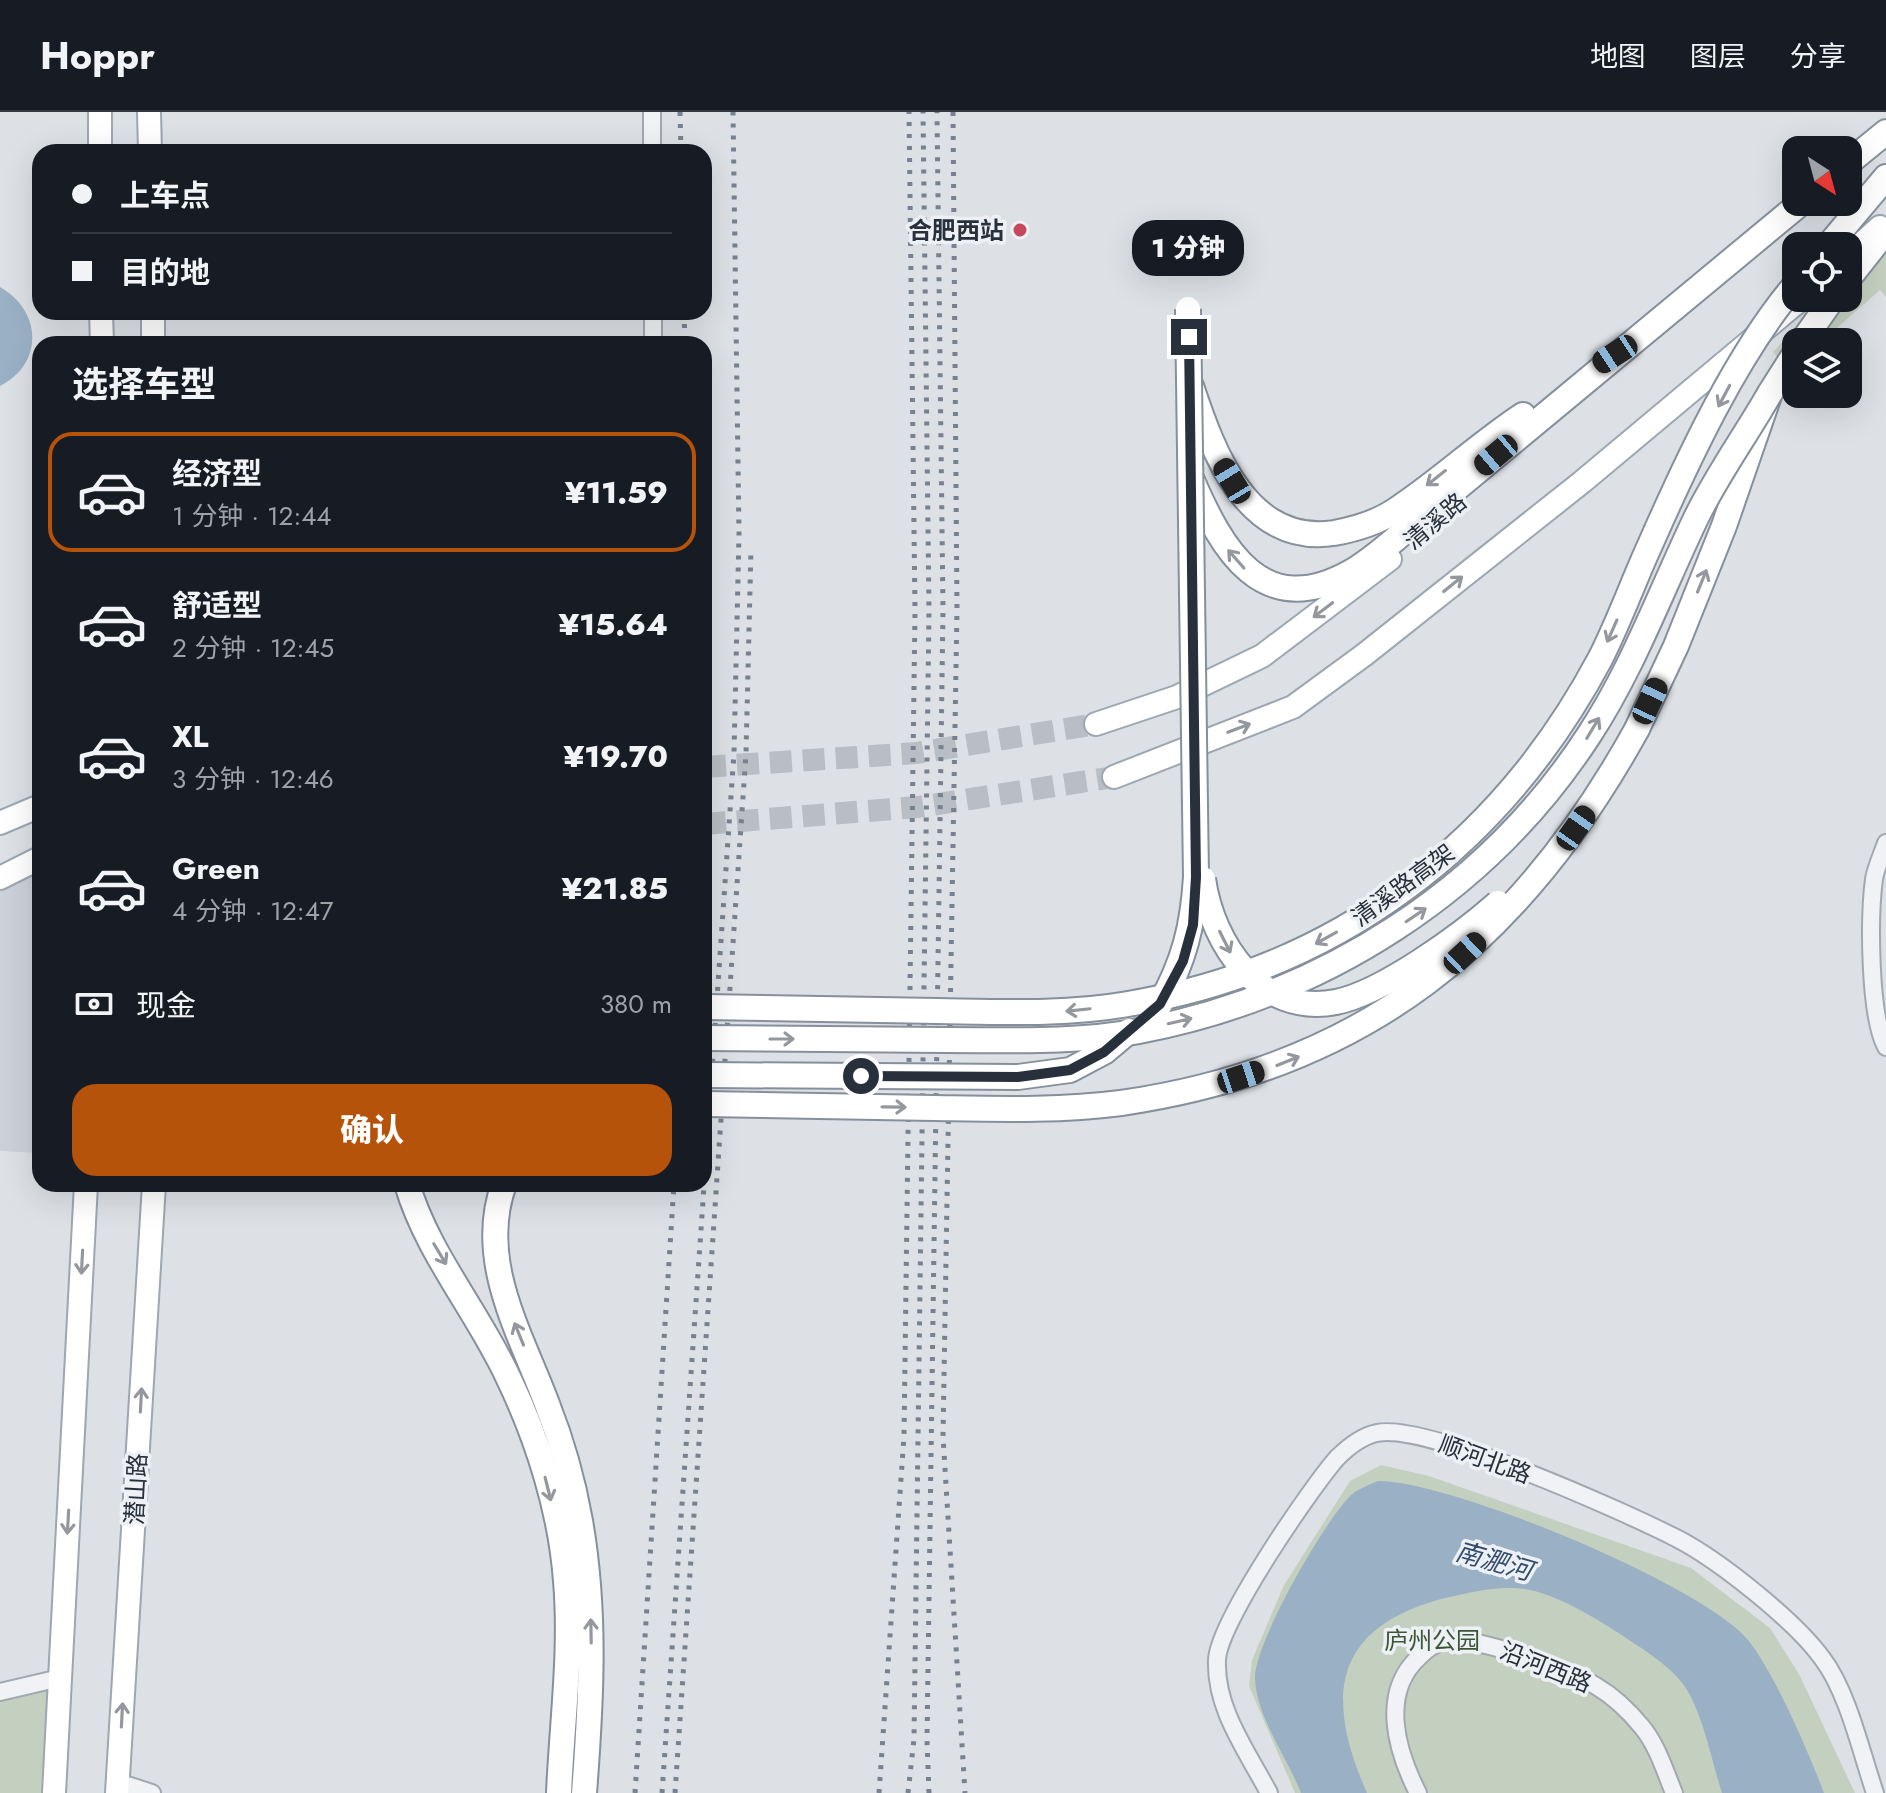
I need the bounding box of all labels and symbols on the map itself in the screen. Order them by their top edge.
north arrow [1782,136,1862,216]
place label: 合肥西站 [908,213,1004,248]
marker: 合肥西站 [1011,221,1029,239]
callout: 1 分钟 [1133,221,1245,277]
route end [1171,319,1207,355]
car [1588,331,1642,377]
one-way arrow [1716,384,1732,408]
car [1470,430,1522,480]
car [1209,454,1255,508]
one-way arrow [1426,470,1447,487]
street label: 清溪路 [1396,484,1474,558]
one-way arrow [1227,549,1245,569]
one-way arrow [1696,569,1710,594]
one-way arrow [1442,576,1463,593]
one-way arrow [1312,601,1334,618]
one-way arrow [1604,618,1619,643]
car [1629,674,1671,728]
one-way arrow [1585,717,1601,740]
one-way arrow [1226,720,1251,734]
car [1552,801,1600,855]
street label: 清溪路高架 [1344,836,1462,934]
one-way arrow [1404,907,1427,923]
car [1439,928,1491,978]
one-way arrow [1217,930,1233,954]
one-way arrow [1315,930,1338,946]
one-way arrow [1065,1002,1092,1017]
one-way arrow [1167,1013,1193,1028]
one-way arrow [768,1031,795,1047]
one-way arrow [1275,1053,1300,1067]
route start [843,1058,879,1094]
car [1214,1058,1268,1096]
one-way arrow [880,1100,907,1115]
one-way arrow [432,1242,448,1265]
one-way arrow [74,1248,89,1275]
one-way arrow [511,1322,525,1347]
one-way arrow [134,1387,149,1414]
street label: 顺河北路 [1434,1426,1536,1492]
street label: 潜山路 [117,1452,155,1526]
one-way arrow [542,1476,557,1502]
one-way arrow [61,1508,76,1534]
water label: 南淝河 [1451,1532,1542,1591]
one-way arrow [583,1618,599,1645]
park label: 庐州公园 [1384,1623,1480,1658]
street label: 沿河西路 [1495,1633,1597,1701]
one-way arrow [115,1702,130,1729]

